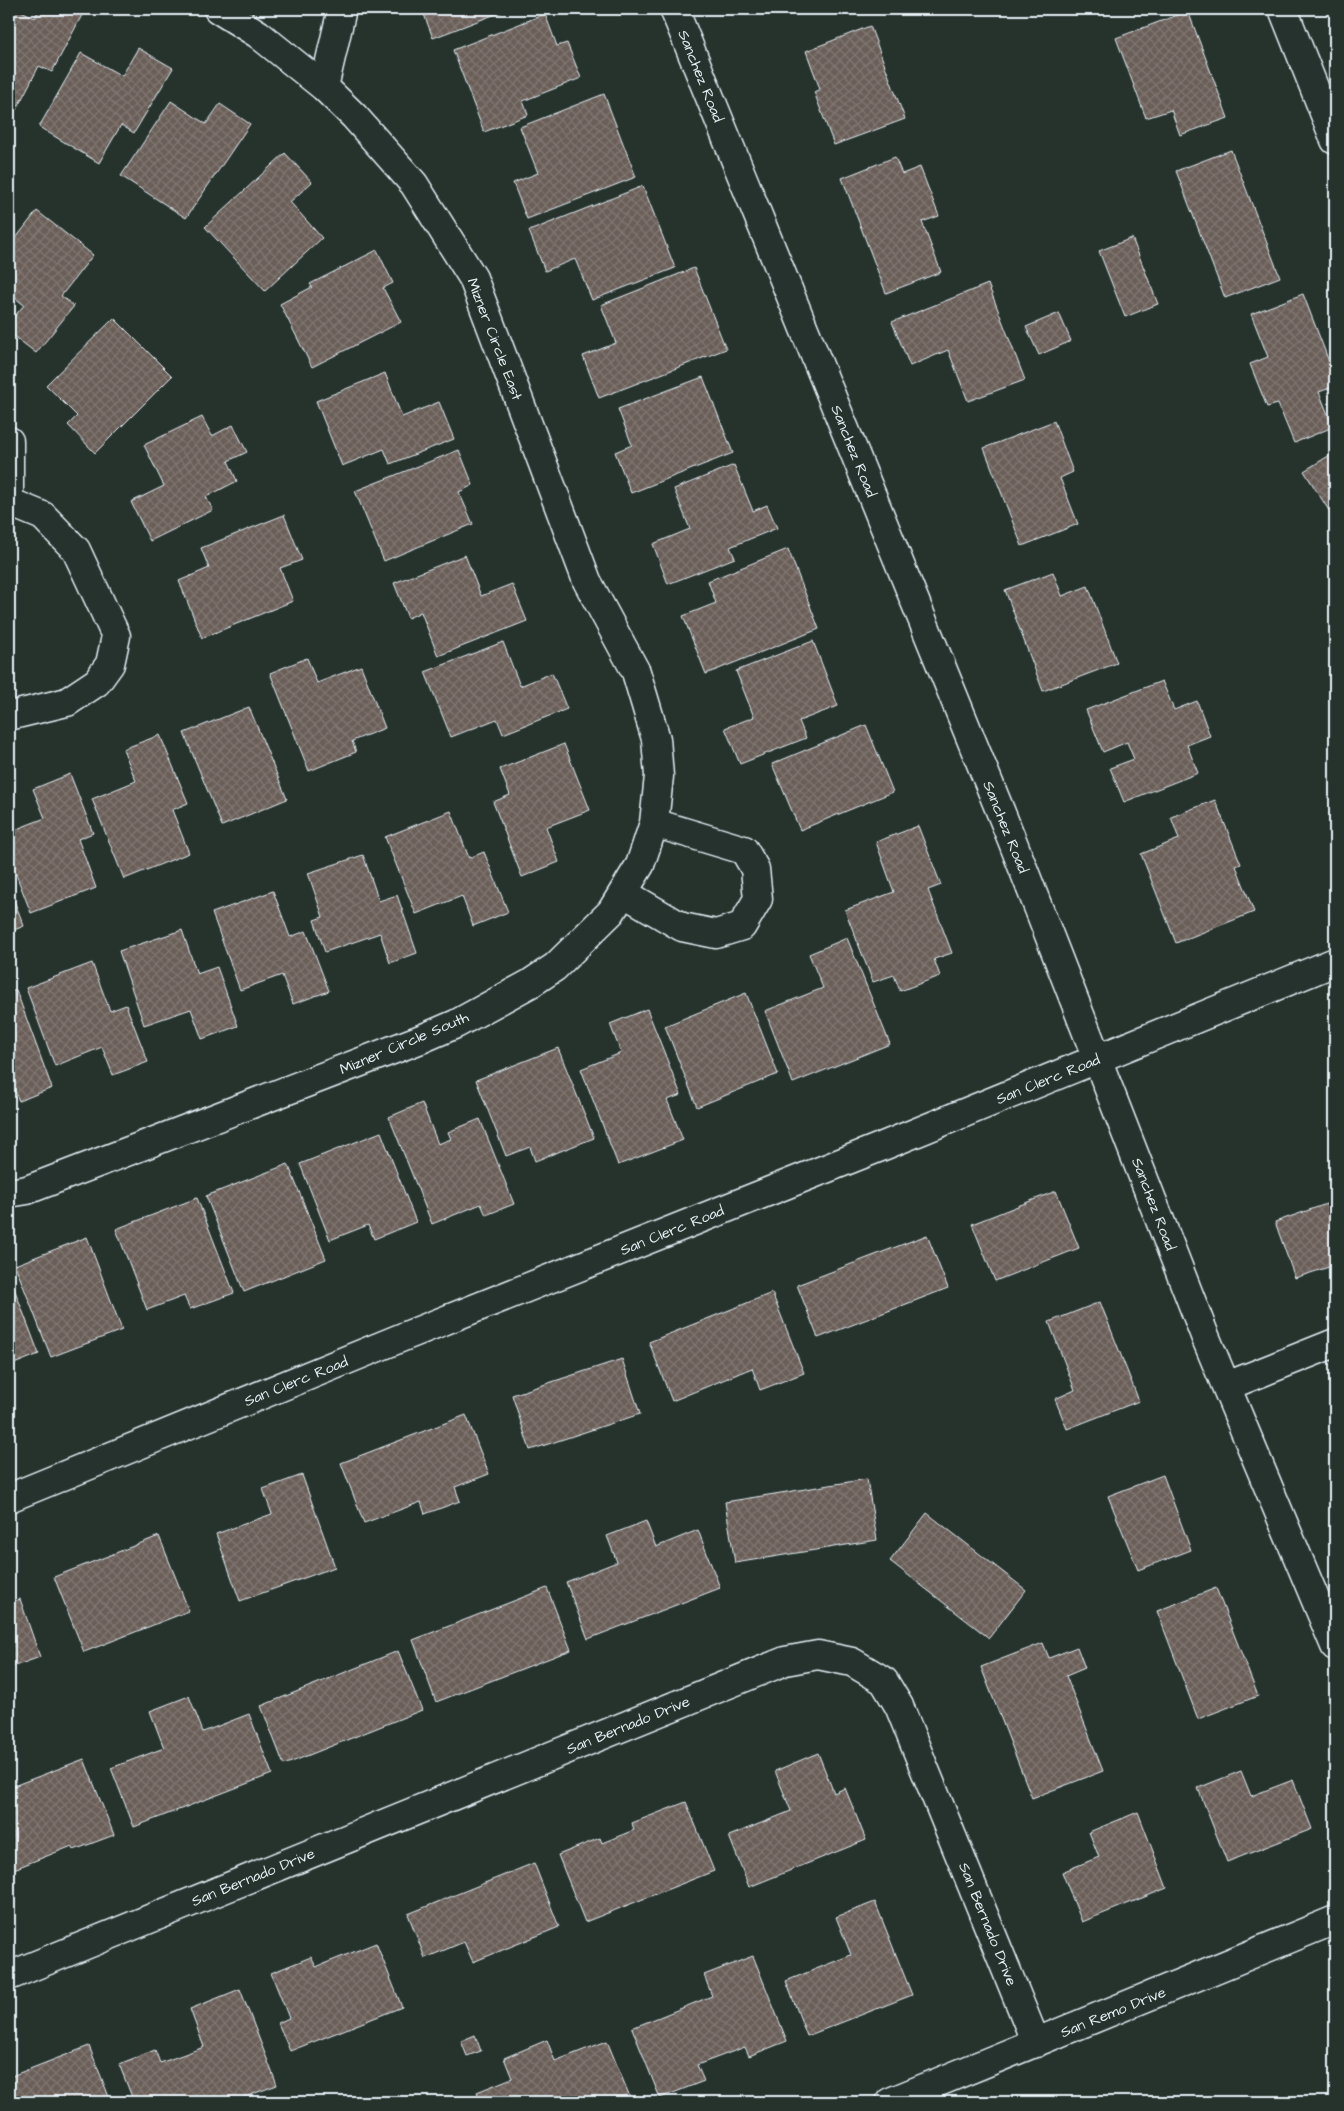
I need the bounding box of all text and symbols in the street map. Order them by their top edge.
street label: Sanchez Road [673,27,729,126]
street label: Mizner Circle East [462,275,527,403]
street label: Sanchez Road [826,402,882,501]
street label: Sanchez Road [978,778,1034,877]
street label: Mizner Circle South [336,1007,472,1080]
street label: San Clerc Road [993,1049,1103,1110]
street label: Sanchez Road [1126,1155,1181,1254]
street label: San Clerc Road [617,1200,727,1261]
street label: San Clerc Road [241,1351,351,1412]
street label: San Bernado Drive [563,1691,693,1760]
street label: San Bernado Drive [188,1843,318,1912]
street label: San Bernado Drive [953,1859,1022,1989]
street label: San Remo Drive [1057,1982,1169,2043]

